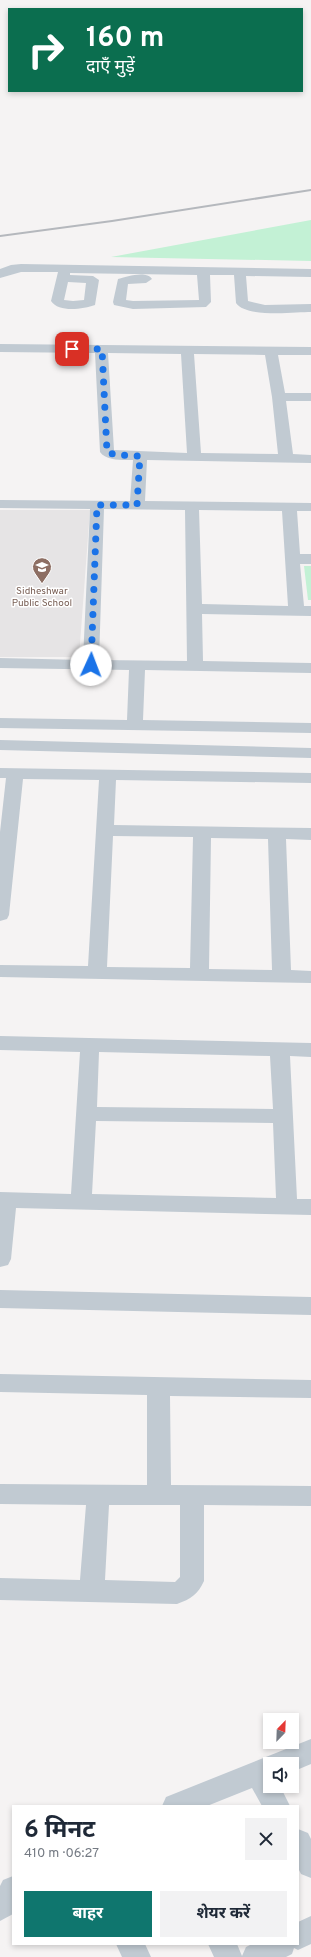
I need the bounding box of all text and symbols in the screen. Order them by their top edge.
text: 160 m [86,21,164,57]
icon: right [20,24,72,76]
text: दाएँ मुड़ें [86,56,135,79]
pin [55,332,89,366]
icon: arrive [61,338,83,360]
school or university icon: Sidheshwar Public School [31,556,53,584]
place label: Sidheshwar Public School [12,585,72,610]
position arrow [70,644,112,686]
north arrow [263,1713,299,1749]
map controls [263,1713,299,1793]
button: sound [263,1757,299,1793]
text: 6 मिनट [24,1816,95,1846]
button: close [245,1818,287,1860]
text: 410 m · 06:27 [24,1846,99,1862]
button: बाहर [24,1891,152,1937]
button: शेयर करें [160,1891,287,1937]

